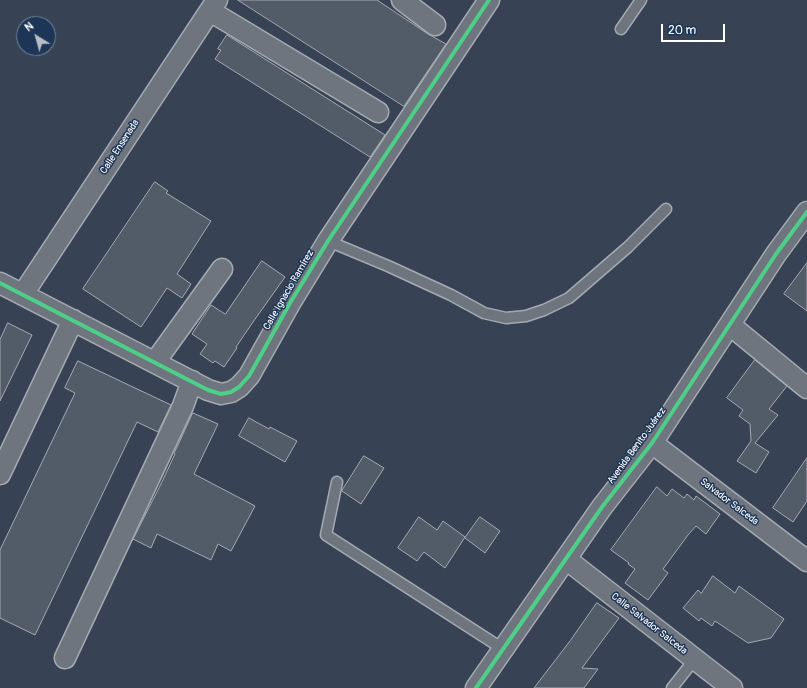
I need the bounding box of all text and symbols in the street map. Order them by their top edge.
north arrow [16,16,56,56]
scale bar [663,16,727,42]
text: N [22,19,36,34]
text: 20 m [668,23,696,38]
street label: Calle Ensenada [98,118,142,176]
street label: Calle Ignacio Ramírez [261,248,317,332]
street label: Avenida Benito Juárez [605,405,669,487]
street label: Salvador Salceda [697,476,761,528]
street label: Calle Salvador Salceda [609,591,689,657]

